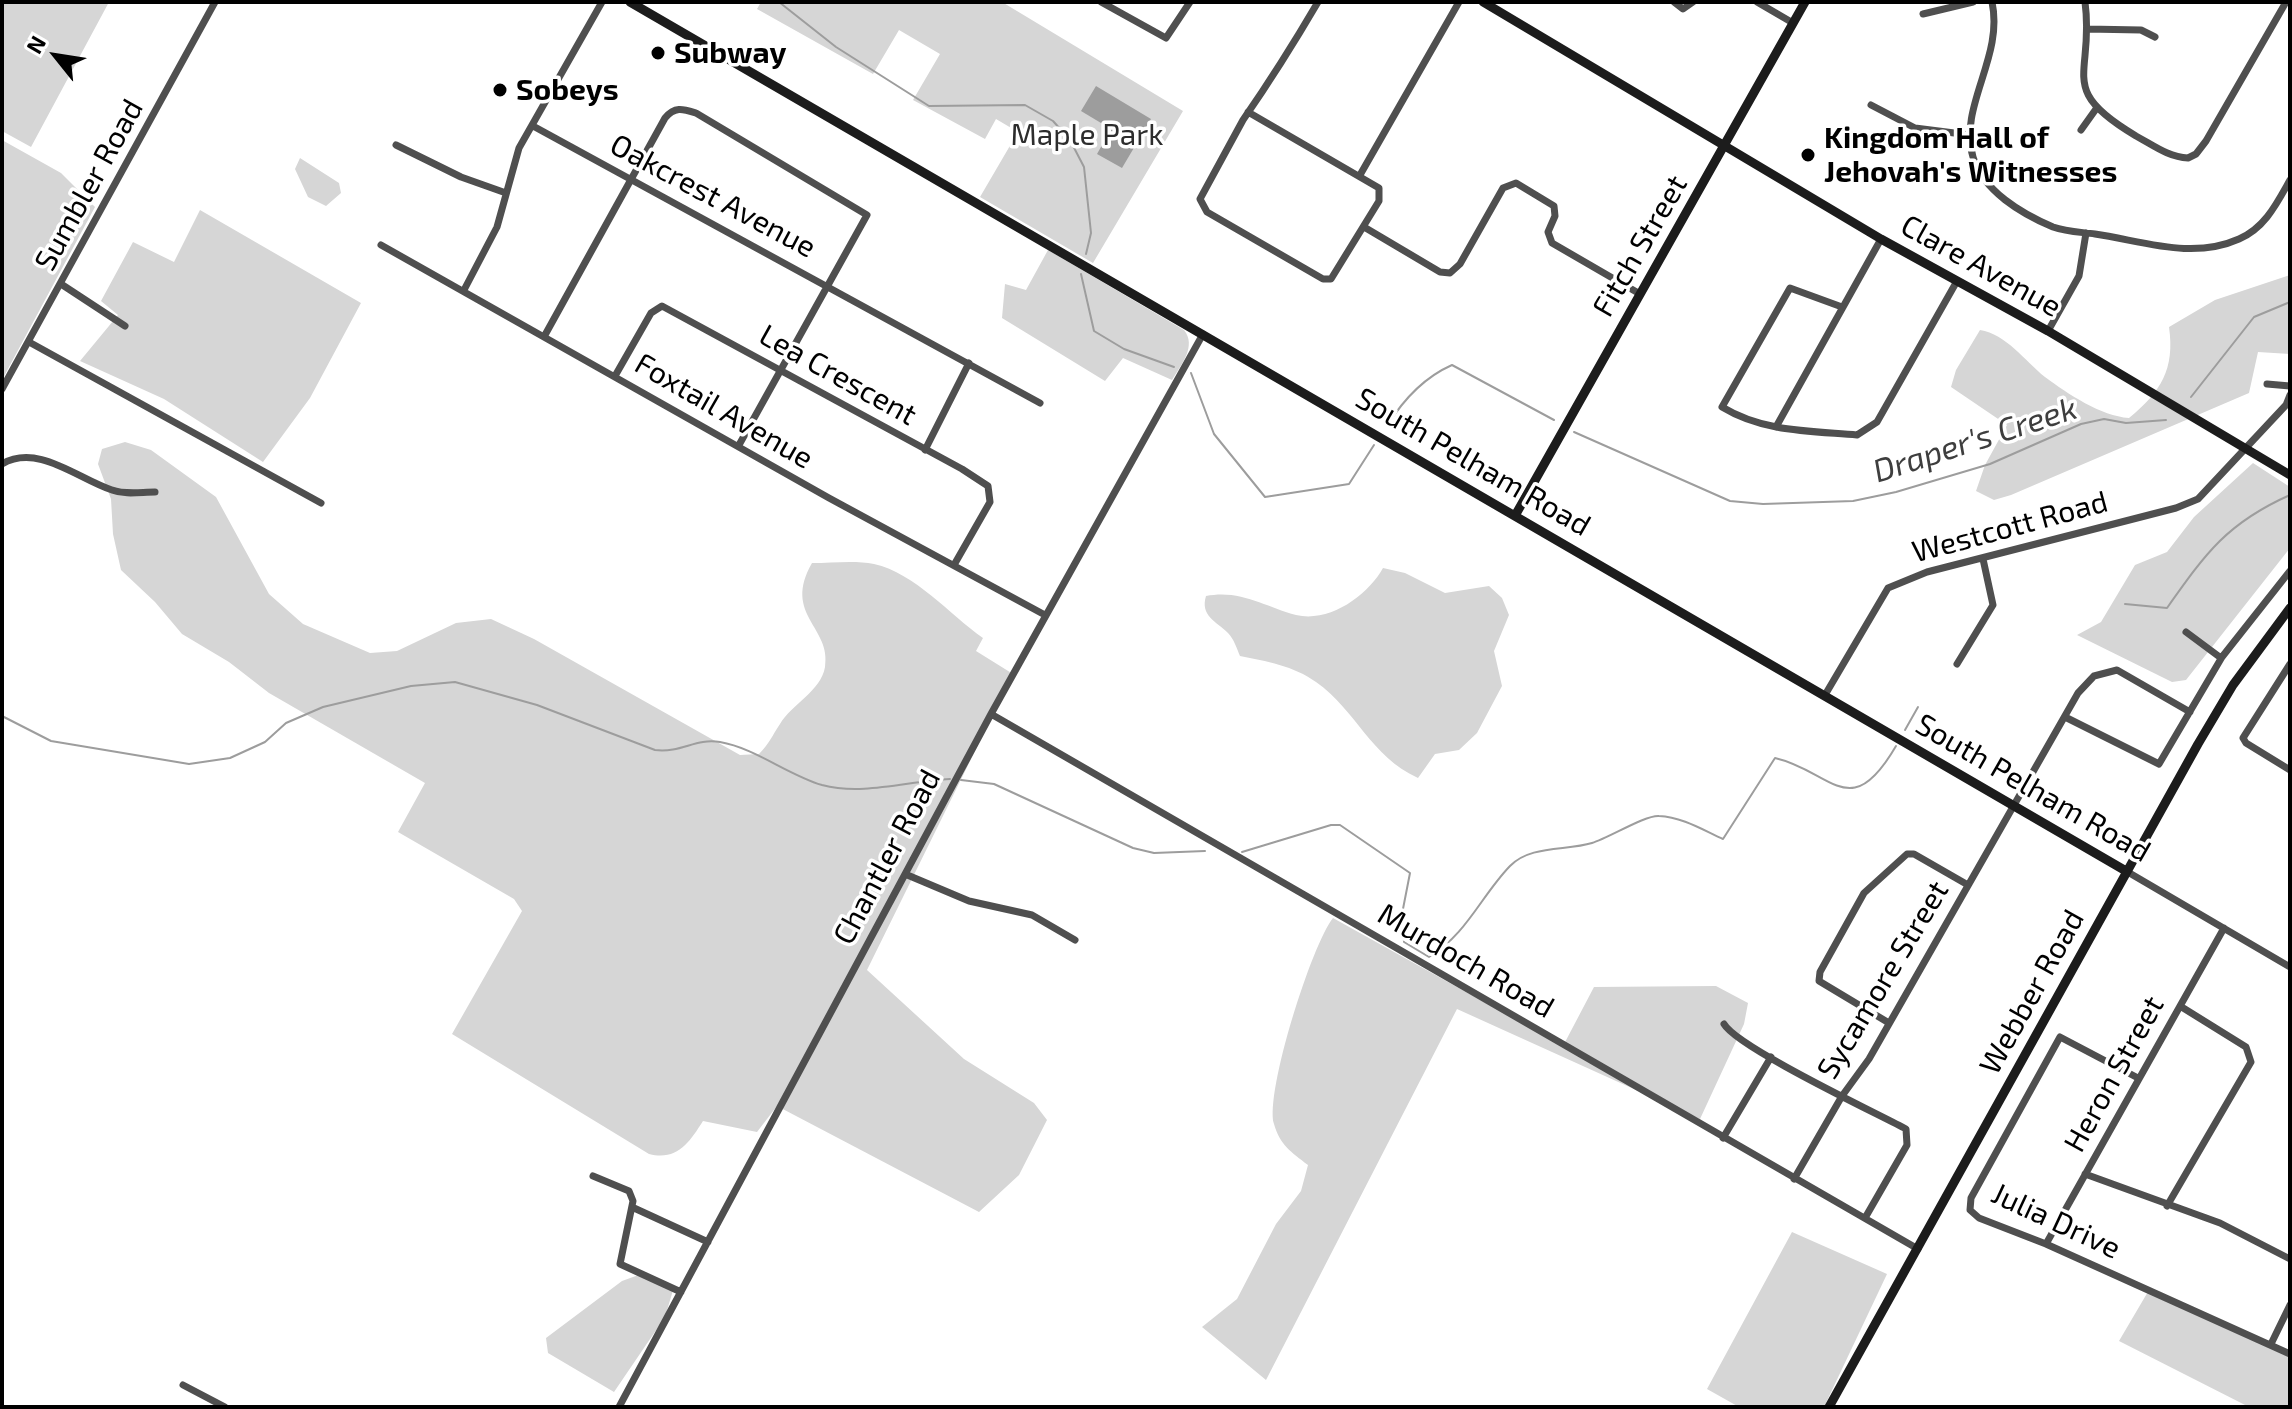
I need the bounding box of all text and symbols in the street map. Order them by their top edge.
north arrow [16,16,96,96]
text: N [20,31,50,57]
place label: Subway [674,35,786,71]
marker: Subway [649,44,667,62]
place label: Sobeys [516,72,619,108]
marker: Sobeys [491,81,509,99]
street label: Sumbler Road [27,93,151,277]
park label: Maple Park [1010,117,1164,153]
place label: Kingdom Hall of Jehovah's Witnesses [1824,120,2117,190]
street label: Oakcrest Avenue [604,127,822,265]
marker: Kingdom Hall of Jehovah's Witnesses [1799,146,1817,164]
street label: Fitch Street [1585,169,1695,323]
street label: Clare Avenue [1895,207,2067,325]
street label: Lea Crescent [753,317,923,433]
street label: Foxtail Avenue [629,345,819,477]
street label: South Pelham Road [1349,380,1597,544]
water label: Draper's Creek [1868,389,2082,491]
street label: Westcott Road [1908,484,2112,570]
street label: South Pelham Road [1909,706,2157,870]
street label: Chantler Road [826,763,948,951]
street label: Sycamore Street [1810,874,1956,1086]
street label: Murdoch Road [1372,896,1560,1026]
street label: Webber Road [1972,904,2092,1080]
street label: Heron Street [2056,990,2172,1158]
street label: Julia Drive [1986,1176,2126,1266]

